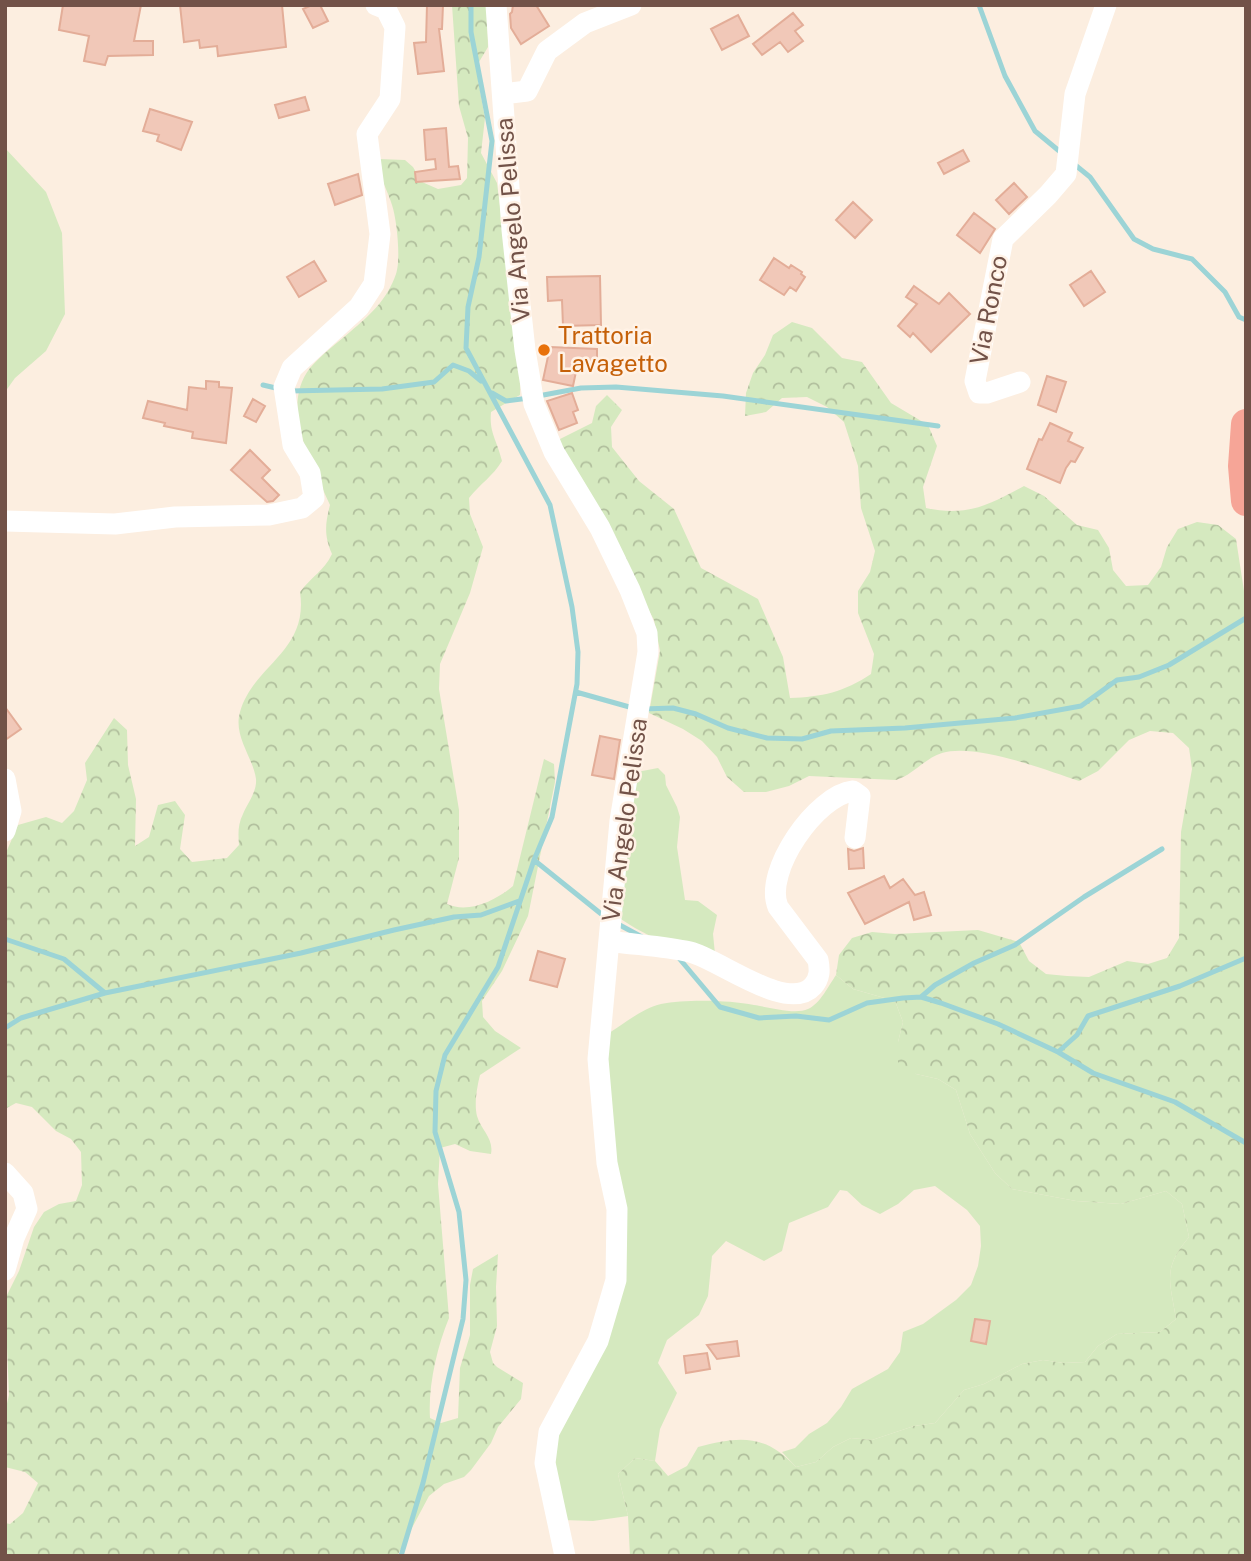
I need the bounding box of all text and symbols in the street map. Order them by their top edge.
street label: Via Angelo Pelissa [489,117,535,324]
street label: Via Ronco [964,253,1012,367]
place label: Trattoria Lavagetto [558,321,668,377]
marker: Trattoria Lavagetto [536,342,552,358]
street label: Via Angelo Pelissa [596,716,652,924]

